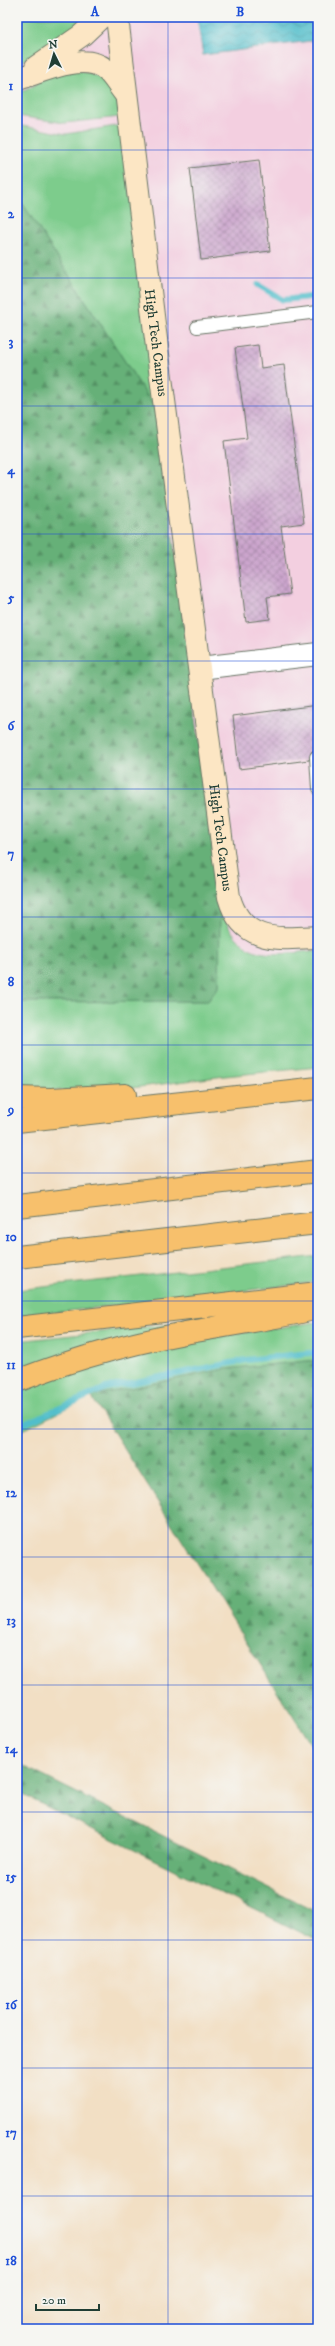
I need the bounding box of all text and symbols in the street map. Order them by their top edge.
text: A [90,4,100,20]
text: B [236,4,244,20]
north arrow [34,34,74,74]
text: N [48,38,58,52]
text: 1 [9,78,14,94]
text: 2 [8,206,15,222]
street label: High Tech Campus [140,288,171,398]
text: 3 [9,334,14,350]
text: 4 [6,462,15,479]
text: 5 [7,590,15,606]
text: 6 [8,718,16,734]
street label: High Tech Campus [204,783,236,893]
text: 7 [8,846,15,862]
text: 8 [8,974,15,990]
text: 9 [7,1102,14,1118]
text: 10 [5,1229,17,1245]
text: 11 [6,1357,16,1373]
text: 12 [5,1485,17,1501]
text: 13 [6,1613,16,1629]
text: 14 [5,1741,18,1758]
text: 15 [5,1869,17,1885]
text: 16 [5,1997,18,2013]
text: 17 [5,2125,17,2141]
text: 18 [5,2253,17,2269]
scale bar [36,2286,99,2312]
text: 20 m [42,2293,66,2308]

